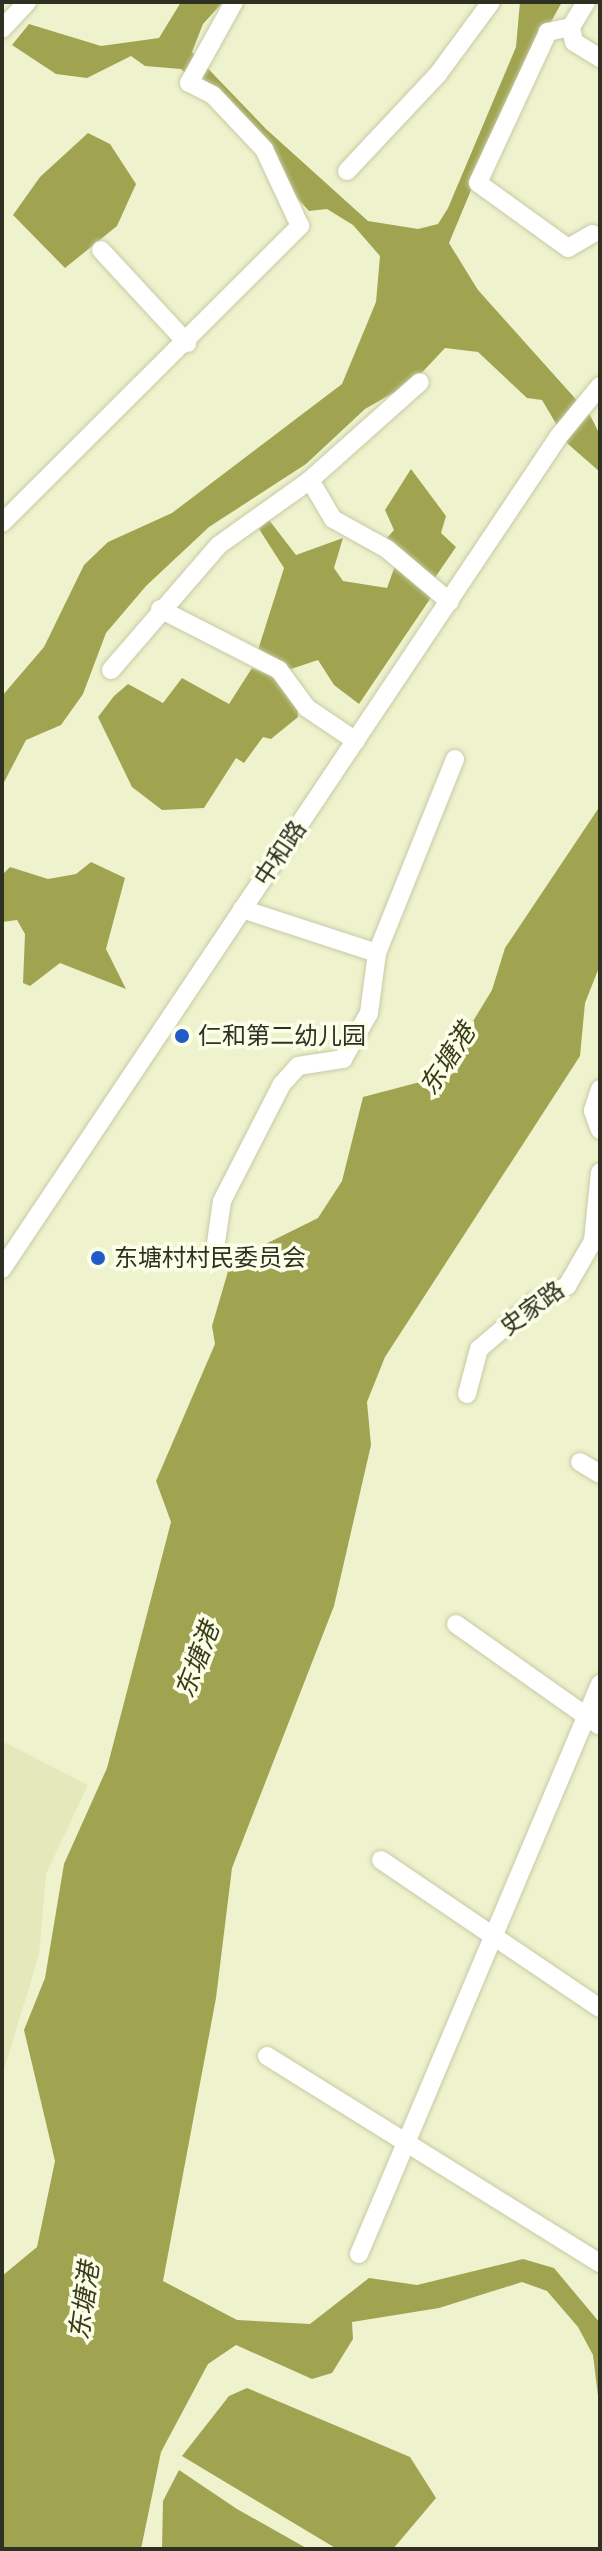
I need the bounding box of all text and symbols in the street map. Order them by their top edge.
street label: 中和路 [248,815,312,891]
water label: 东塘港 [413,1018,481,1100]
place label: 仁和第二幼儿园 [198,1022,366,1050]
marker: 仁和第二幼儿园 [173,1027,191,1045]
place label: 东塘村村民委员会 [114,1244,306,1272]
marker: 东塘村村民委员会 [89,1249,107,1267]
street label: 史家路 [494,1275,570,1341]
water label: 东塘港 [168,1618,226,1702]
water label: 东塘港 [63,2260,105,2342]

